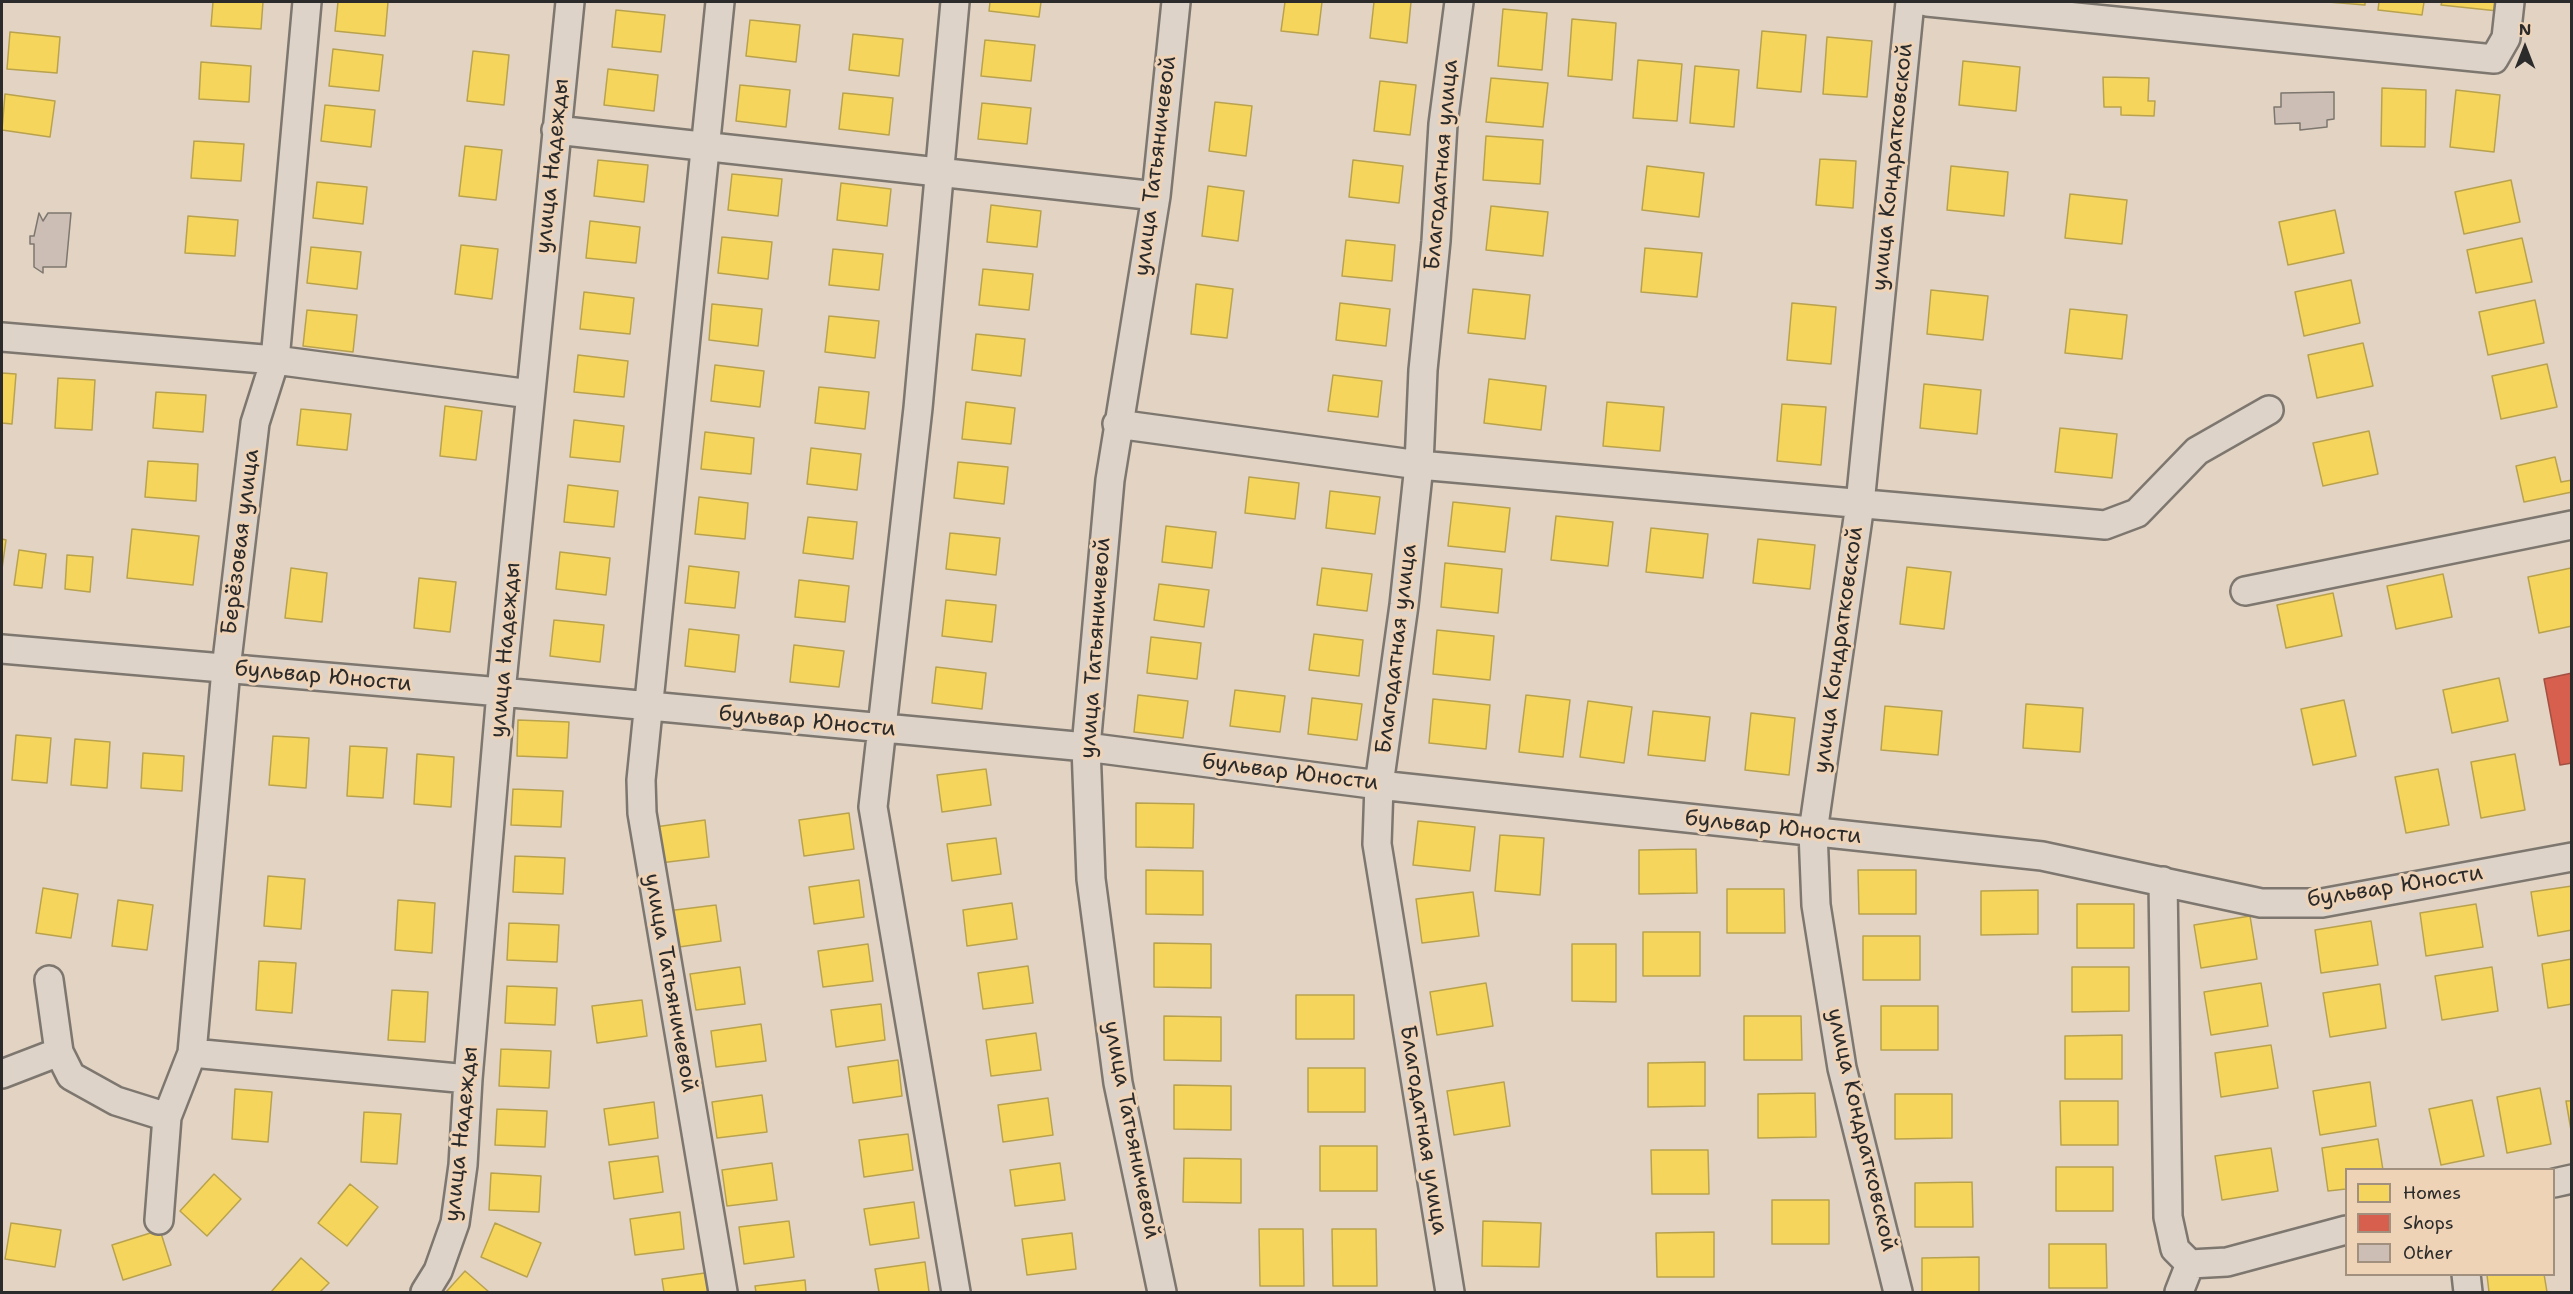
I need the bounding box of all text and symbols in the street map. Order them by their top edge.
north arrow [2495,18,2555,78]
text: N [2519,19,2531,40]
street label: улица Кондратковской [1867,42,1919,292]
street label: улица Татьяничевой [1129,54,1183,278]
street label: Благодатная улица [1420,59,1464,271]
street label: улица Надежды [531,77,575,255]
street label: Берёзовая улица [217,448,265,636]
street label: улица Кондратковской [1809,525,1869,775]
street label: улица Татьяничевой [1075,537,1117,759]
street label: Благодатная улица [1371,543,1423,755]
street label: улица Надежды [485,561,527,739]
street label: бульвар Юности [233,656,413,698]
street label: бульвар Юности [717,701,897,743]
street label: бульвар Юности [1200,749,1380,797]
street label: бульвар Юности [1683,806,1863,850]
street label: бульвар Юности [2305,860,2485,914]
street label: улица Татьяничевой [638,872,702,1094]
street label: улица Кондратковской [1820,1006,1902,1254]
street label: улица Татьяничевой [1097,1019,1165,1241]
street label: Благодатная улица [1393,1024,1453,1236]
street label: улица Надежды [440,1045,484,1223]
legend [2345,1168,2555,1276]
text: Homes [2403,1181,2461,1205]
text: Shops [2403,1211,2454,1235]
text: Other [2403,1241,2453,1265]

